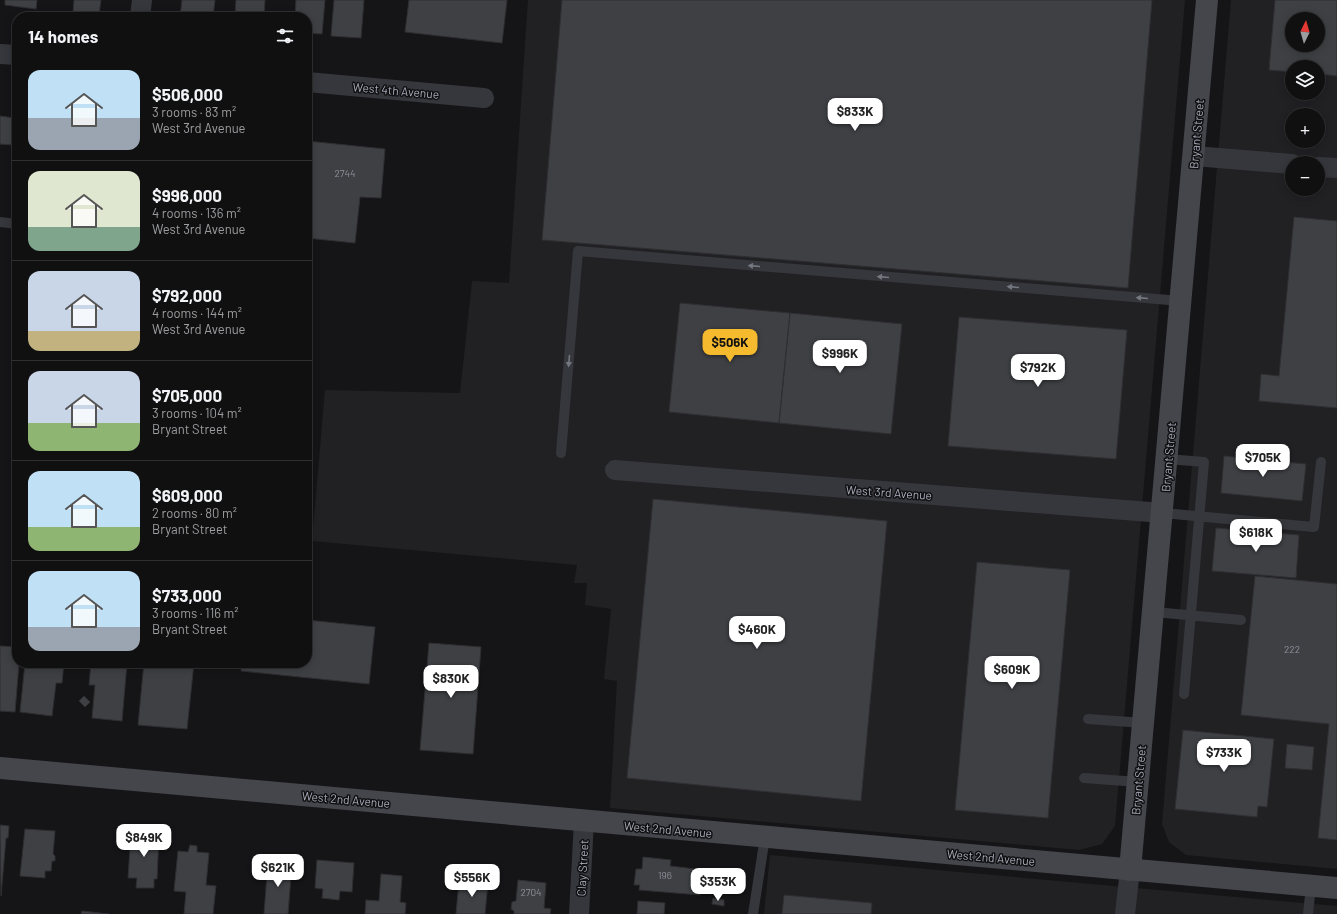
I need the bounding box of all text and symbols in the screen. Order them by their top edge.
north arrow [1285,12,1325,52]
map controls [1285,12,1325,196]
icon: filters [274,25,296,47]
text: 14 homes [28,26,98,46]
button: layers [1285,60,1325,100]
street label: West 4th Avenue [352,79,440,101]
text: $506,000 [152,84,223,104]
icon: home [60,86,108,134]
pin: $833K [827,98,883,132]
street label: Bryant Street [1186,99,1206,169]
text: $833K [837,103,873,119]
text: 3 rooms · 83 m² [152,104,236,120]
button: + [1285,108,1325,148]
text: West 3rd Avenue [152,120,246,136]
button: − [1285,156,1325,196]
house number: 2744 [334,167,356,179]
text: $996,000 [152,185,222,205]
icon: home [60,187,108,235]
text: 4 rooms · 136 m² [152,205,241,221]
text: West 3rd Avenue [152,221,246,237]
one-way arrow [748,263,760,269]
one-way arrow [877,273,889,280]
one-way arrow [1007,284,1019,291]
text: $792,000 [152,285,222,305]
icon: home [60,287,108,335]
one-way arrow [1136,295,1148,301]
text: 4 rooms · 144 m² [152,305,242,321]
text: West 3rd Avenue [152,321,246,337]
pin: $506K [702,329,758,363]
text: $506K [712,334,748,350]
pin: $996K [812,340,868,374]
text: $996K [822,345,858,361]
pin: $792K [1010,354,1066,388]
one-way arrow [565,355,572,367]
text: $792K [1020,359,1056,375]
text: $705,000 [152,385,222,405]
icon: home [60,387,108,435]
text: 3 rooms · 104 m² [152,405,242,421]
text: Bryant Street [152,421,228,437]
street label: Bryant Street [1158,422,1178,492]
pin: $705K [1235,444,1291,478]
text: $705K [1245,449,1281,465]
street label: West 3rd Avenue [845,482,933,502]
text: $609,000 [152,485,223,505]
icon: home [60,487,108,535]
text: 2 rooms · 80 m² [152,505,237,521]
pin: $618K [1228,519,1284,553]
text: Bryant Street [152,521,228,537]
text: $618K [1239,524,1273,540]
text: $733,000 [152,585,222,605]
icon: home [60,587,108,635]
text: 3 rooms · 116 m² [152,605,239,621]
pin: $460K [729,616,785,650]
text: Bryant Street [152,621,228,637]
text: $460K [738,621,776,637]
house number: 222 [1284,643,1300,655]
pin: $609K [984,656,1040,690]
text: $609K [994,661,1030,677]
pin: $830K [423,665,479,699]
text: $830K [432,670,470,686]
pin: $733K [1196,739,1252,773]
text: $733K [1206,744,1242,760]
street label: Bryant Street [1128,745,1148,815]
street label: West 2nd Avenue [301,788,391,810]
street label: West 2nd Avenue [623,818,713,840]
pin: $849K [116,824,172,858]
text: $849K [125,829,163,845]
street label: Clay Street [574,839,590,897]
street label: West 2nd Avenue [946,846,1036,868]
pin: $621K [250,854,306,888]
text: $621K [261,859,295,875]
pin: $556K [444,864,500,898]
pin: $353K [690,868,746,902]
text: $556K [454,869,490,885]
house number: 196 [658,869,672,881]
text: $353K [700,873,736,889]
house number: 2704 [520,886,542,898]

